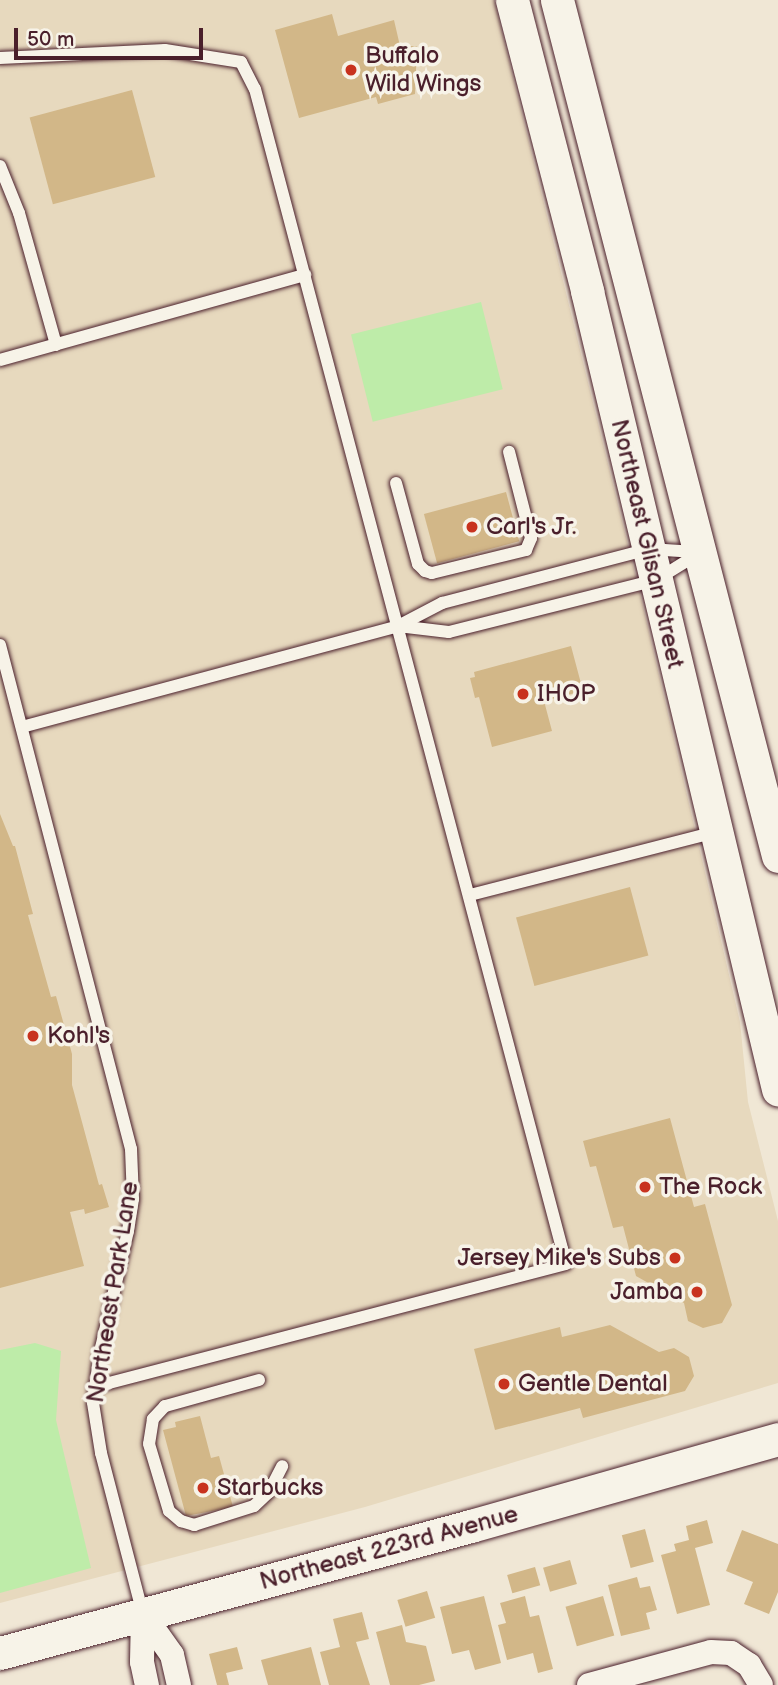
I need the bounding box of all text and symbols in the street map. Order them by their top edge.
scale bar [18,14,206,58]
text: 50 m [27,27,74,52]
place label: Buffalo Wild Wings [365,42,482,98]
marker: Buffalo Wild Wings [343,62,359,78]
street label: Northeast Glisan Street [604,416,690,672]
place label: Carl's Jr. [486,513,578,541]
marker: Carl's Jr. [464,519,480,535]
place label: IHOP [537,680,595,708]
marker: IHOP [515,686,531,702]
place label: Kohl's [47,1022,110,1050]
marker: Kohl's [25,1028,41,1044]
place label: The Rock [659,1173,762,1201]
street label: Northeast Park Lane [81,1179,145,1405]
marker: The Rock [637,1179,653,1195]
place label: Jersey Mike's Subs [456,1244,661,1272]
marker: Jersey Mike's Subs [667,1250,683,1266]
place label: Jamba [610,1278,683,1306]
marker: Jamba [689,1284,705,1300]
place label: Gentle Dental [518,1370,668,1398]
marker: Gentle Dental [496,1376,512,1392]
place label: Starbucks [217,1474,323,1502]
marker: Starbucks [195,1480,211,1496]
street label: Northeast 223rd Avenue [257,1500,521,1596]

